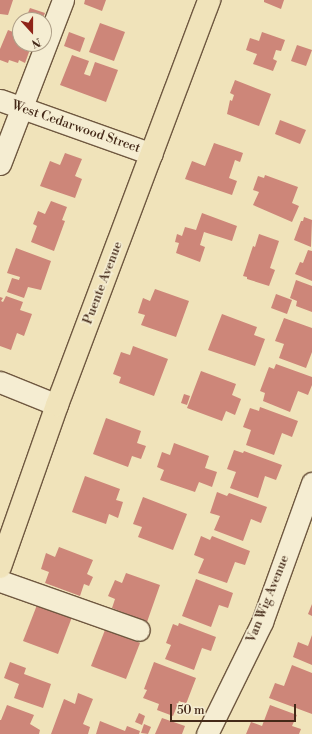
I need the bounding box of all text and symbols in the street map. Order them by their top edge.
north arrow [12,12,52,52]
text: N [29,34,43,50]
street label: West Cedarwood Street [10,98,142,156]
street label: Puente Avenue [80,239,126,327]
street label: Van Wig Avenue [243,553,293,645]
scale bar [172,696,298,722]
text: 50 m [177,703,205,718]

